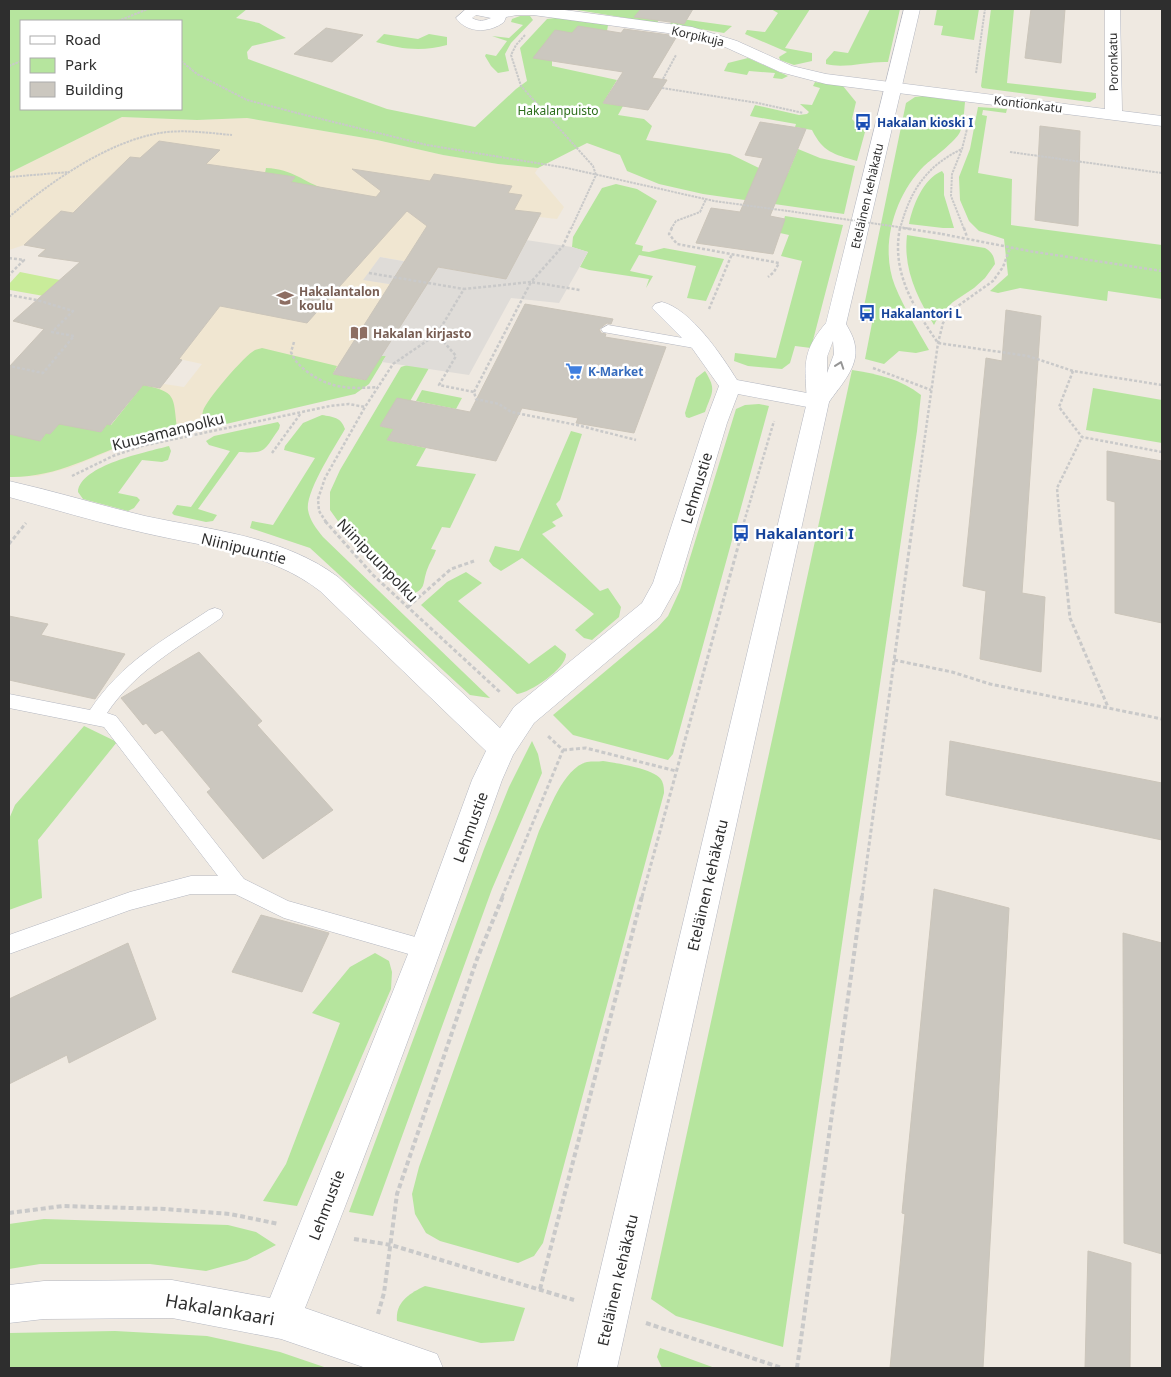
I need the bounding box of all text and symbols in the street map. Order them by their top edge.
legend [20,20,182,110]
street label: Korpikuja [670,22,726,50]
text: Road [65,29,101,49]
street label: Poronkatu [1104,32,1122,92]
text: Park [65,54,97,74]
text: Building [65,79,123,99]
street label: Kontionkatu [993,91,1063,117]
park label: Hakalanpuisto [517,102,599,119]
bus stop icon: Hakalan kioski I [853,112,873,132]
place label: Hakalan kioski I [877,114,973,131]
street label: Eteläinen kehäkatu [847,142,887,250]
place label: Hakalantalon koulu [299,283,380,314]
school or university icon: Hakalantalon koulu [275,288,295,308]
bus stop icon: Hakalantori L [857,303,877,323]
place label: Hakalantori L [881,305,962,322]
library icon: Hakalan kirjasto [349,323,369,343]
place label: Hakalan kirjasto [373,325,472,342]
supermarket icon: K-Market [564,361,584,381]
one-way arrow [834,361,844,370]
place label: K-Market [588,363,644,380]
street label: Kuusamanpolku [110,407,226,455]
street label: Lehmustie [676,450,716,526]
street label: Niinipuunpolku [333,514,423,606]
bus stop icon: Hakalantori I [731,523,751,543]
place label: Hakalantori I [755,523,854,543]
street label: Niinipuuntie [199,528,289,568]
street label: Lehmustie [448,789,492,865]
street label: Eteläinen kehäkatu [682,817,732,953]
street label: Lehmustie [303,1167,349,1243]
street label: Eteläinen kehäkatu [592,1212,642,1348]
street label: Hakalankaari [163,1288,277,1330]

